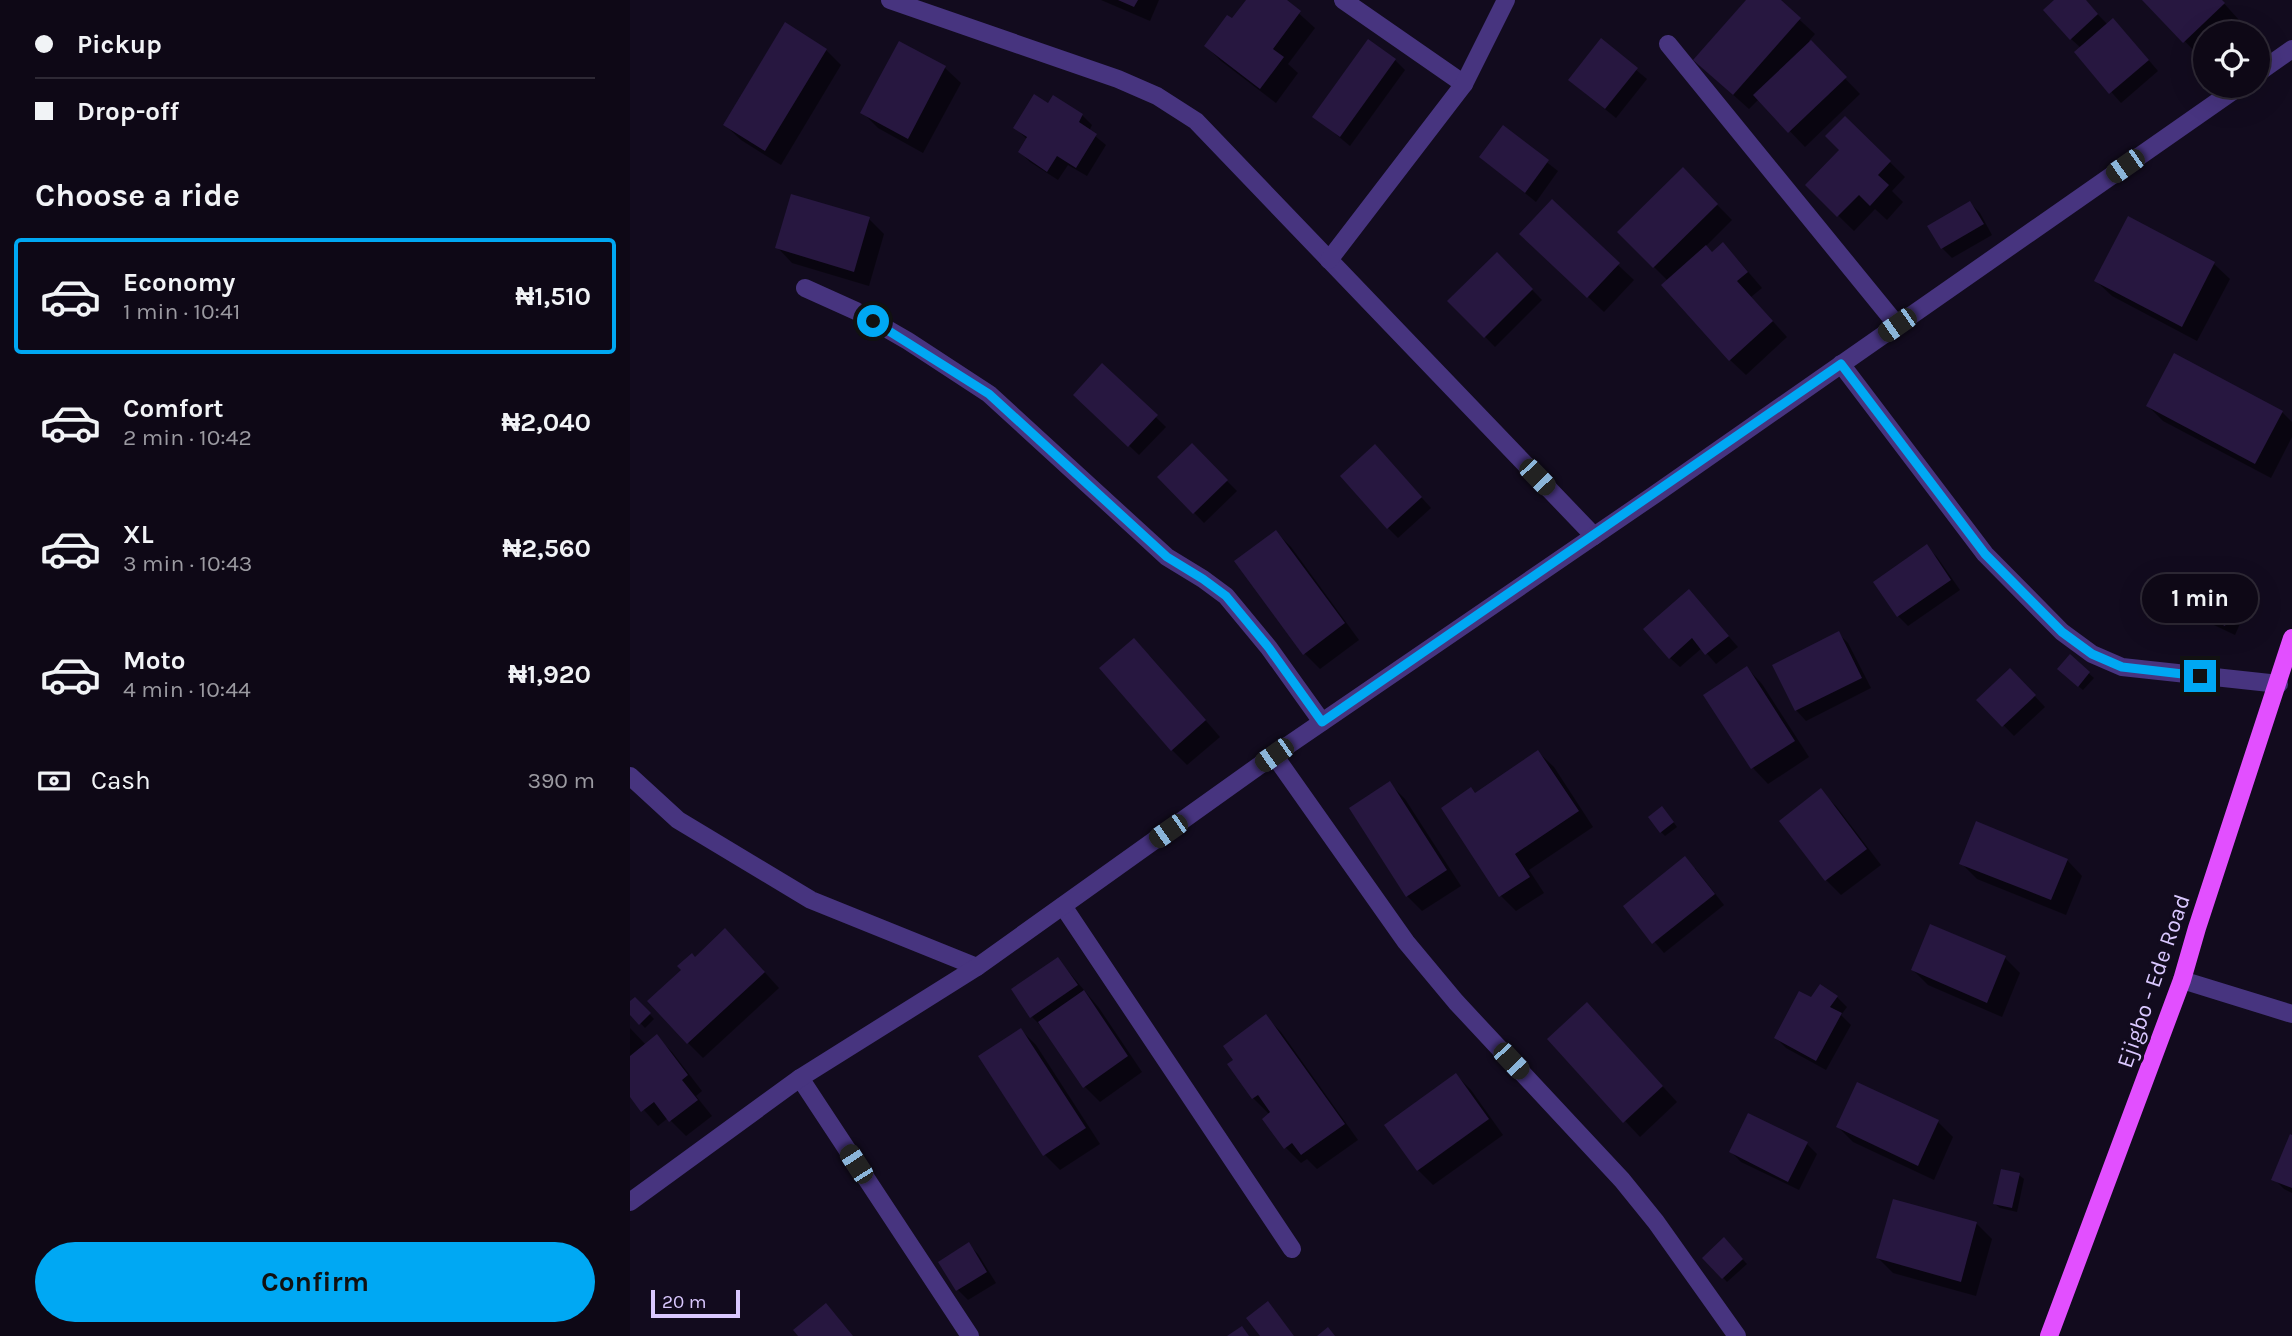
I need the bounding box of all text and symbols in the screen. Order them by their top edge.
map controls [2193,21,2270,98]
button: locate [2193,21,2270,98]
text: Pickup [77,29,162,60]
text: Drop-off [77,96,179,127]
car [2102,145,2149,187]
text: Choose a ride [35,177,240,214]
icon: car [39,265,102,328]
text: Economy [123,267,235,298]
text: ₦1,510 [516,281,591,312]
text: 1 min · 10:41 [123,298,240,325]
car [1874,304,1921,346]
route start [857,305,889,337]
icon: car [39,391,102,454]
text: Comfort [123,393,224,424]
text: ₦2,040 [502,407,591,438]
text: 2 min · 10:42 [123,424,252,451]
car [1515,455,1560,499]
icon: car [39,517,102,580]
text: XL [123,519,154,550]
text: ₦2,560 [503,533,591,564]
text: 3 min · 10:43 [123,550,252,577]
callout: 1 min [2142,574,2258,624]
text: 1 min [2171,585,2229,612]
icon: car [39,643,102,706]
text: Moto [123,645,185,676]
text: ₦1,920 [508,659,591,690]
route end [2184,660,2216,692]
text: 4 min · 10:44 [123,676,251,703]
car [1251,734,1298,776]
icon: cash [35,762,73,800]
text: Cash [91,765,151,796]
text: 390 m [527,767,595,794]
car [1145,810,1192,852]
street label: Ejigbo - Ede Road [2111,891,2196,1072]
car [1489,1038,1534,1084]
car [836,1141,877,1187]
button: Confirm [35,1242,595,1322]
scale bar [651,1287,740,1319]
text: 20 m [662,1291,707,1313]

